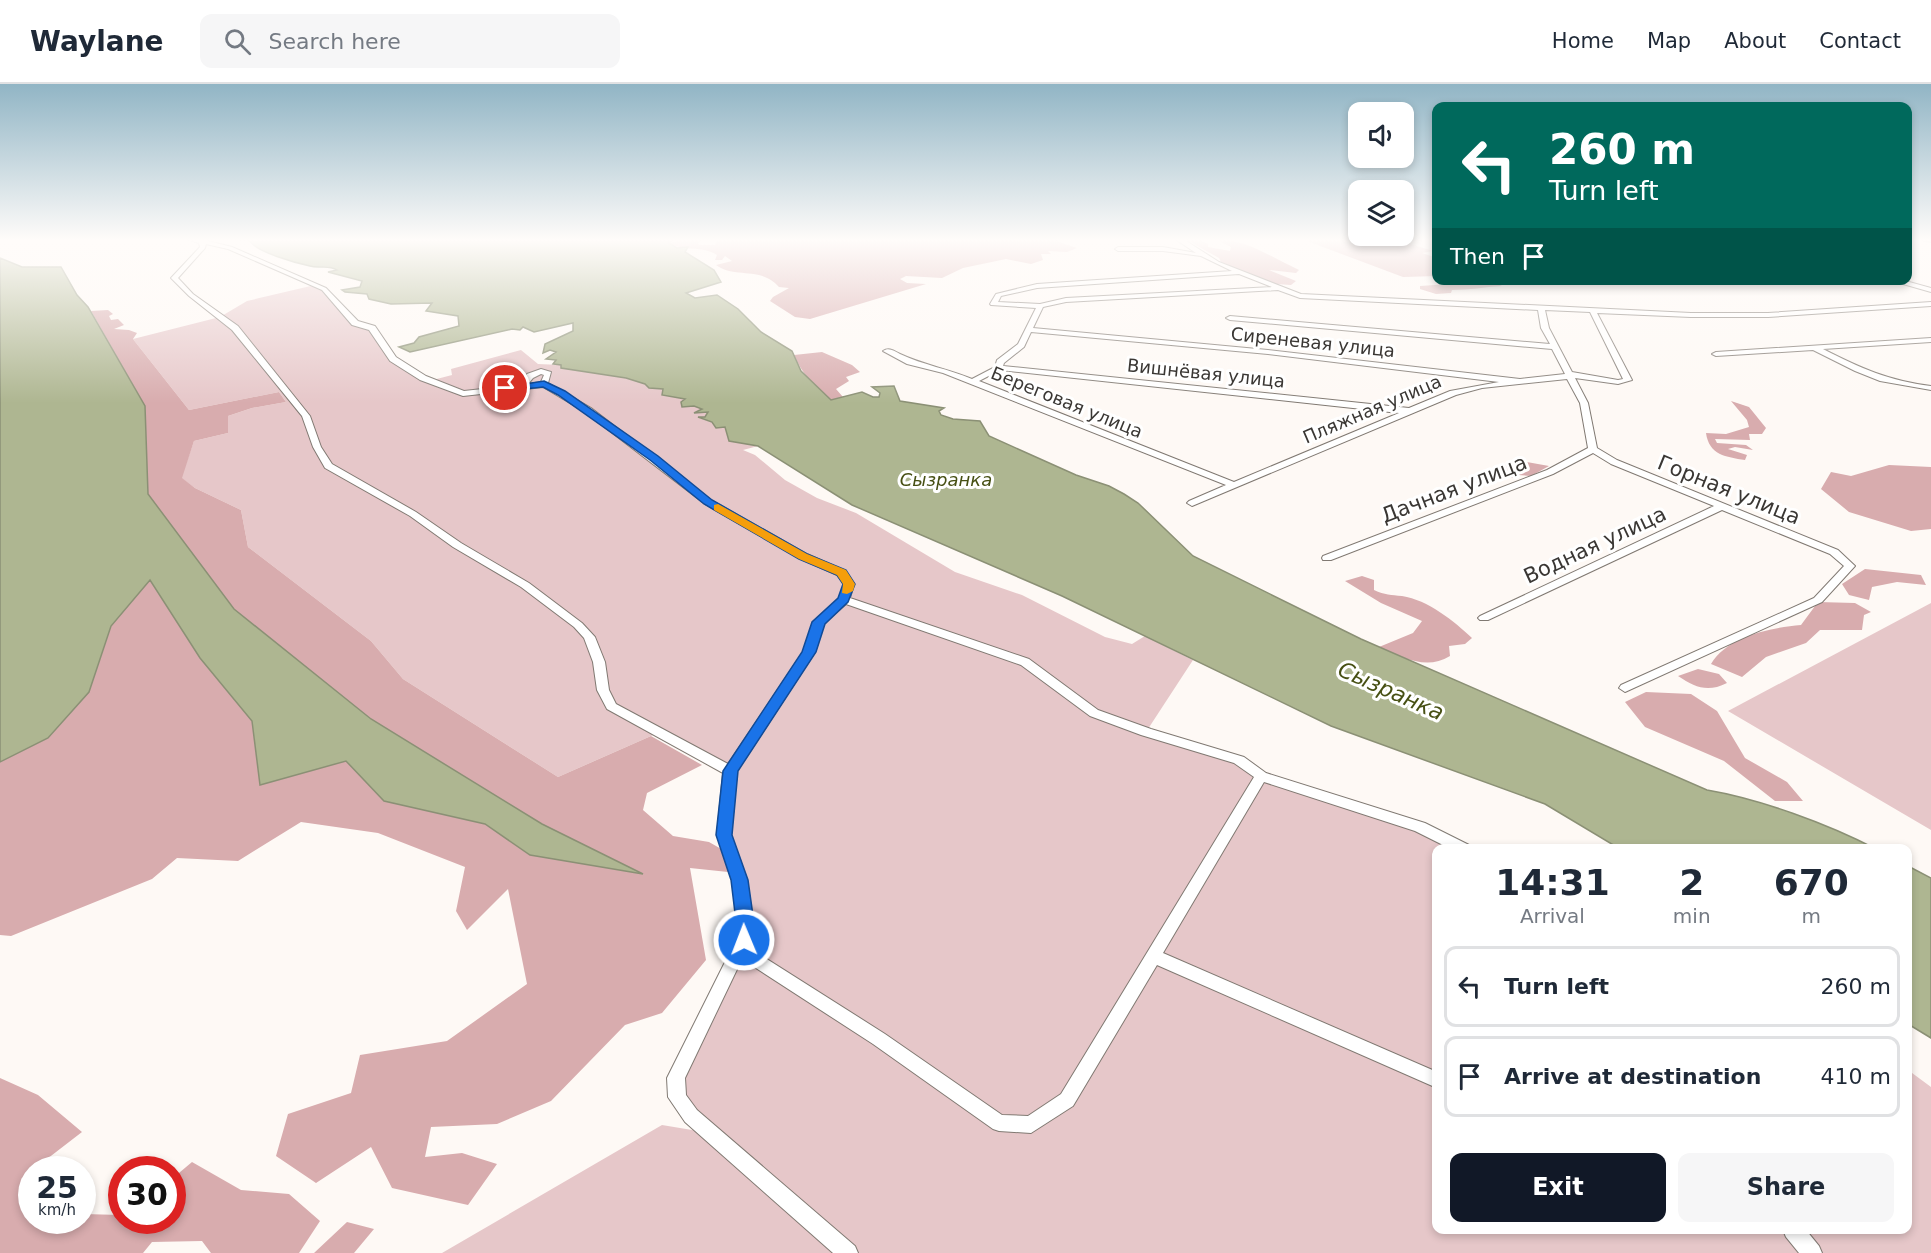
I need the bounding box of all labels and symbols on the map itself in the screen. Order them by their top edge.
street label: Сиреневая улица [1230,323,1396,361]
street label: Вишнёвая улица [1126,354,1286,392]
pin [479,362,530,413]
street label: Береговая улица [988,362,1146,442]
street label: Пляжная улица [1300,370,1444,448]
street label: Дачная улица [1378,450,1530,528]
street label: Горная улица [1654,450,1804,530]
water label: Сызранка [900,469,992,490]
street label: Водная улица [1520,502,1670,588]
water label: Сызранка [1334,657,1448,725]
position arrow [712,908,776,972]
speed limit sign: 30 [108,1156,186,1234]

